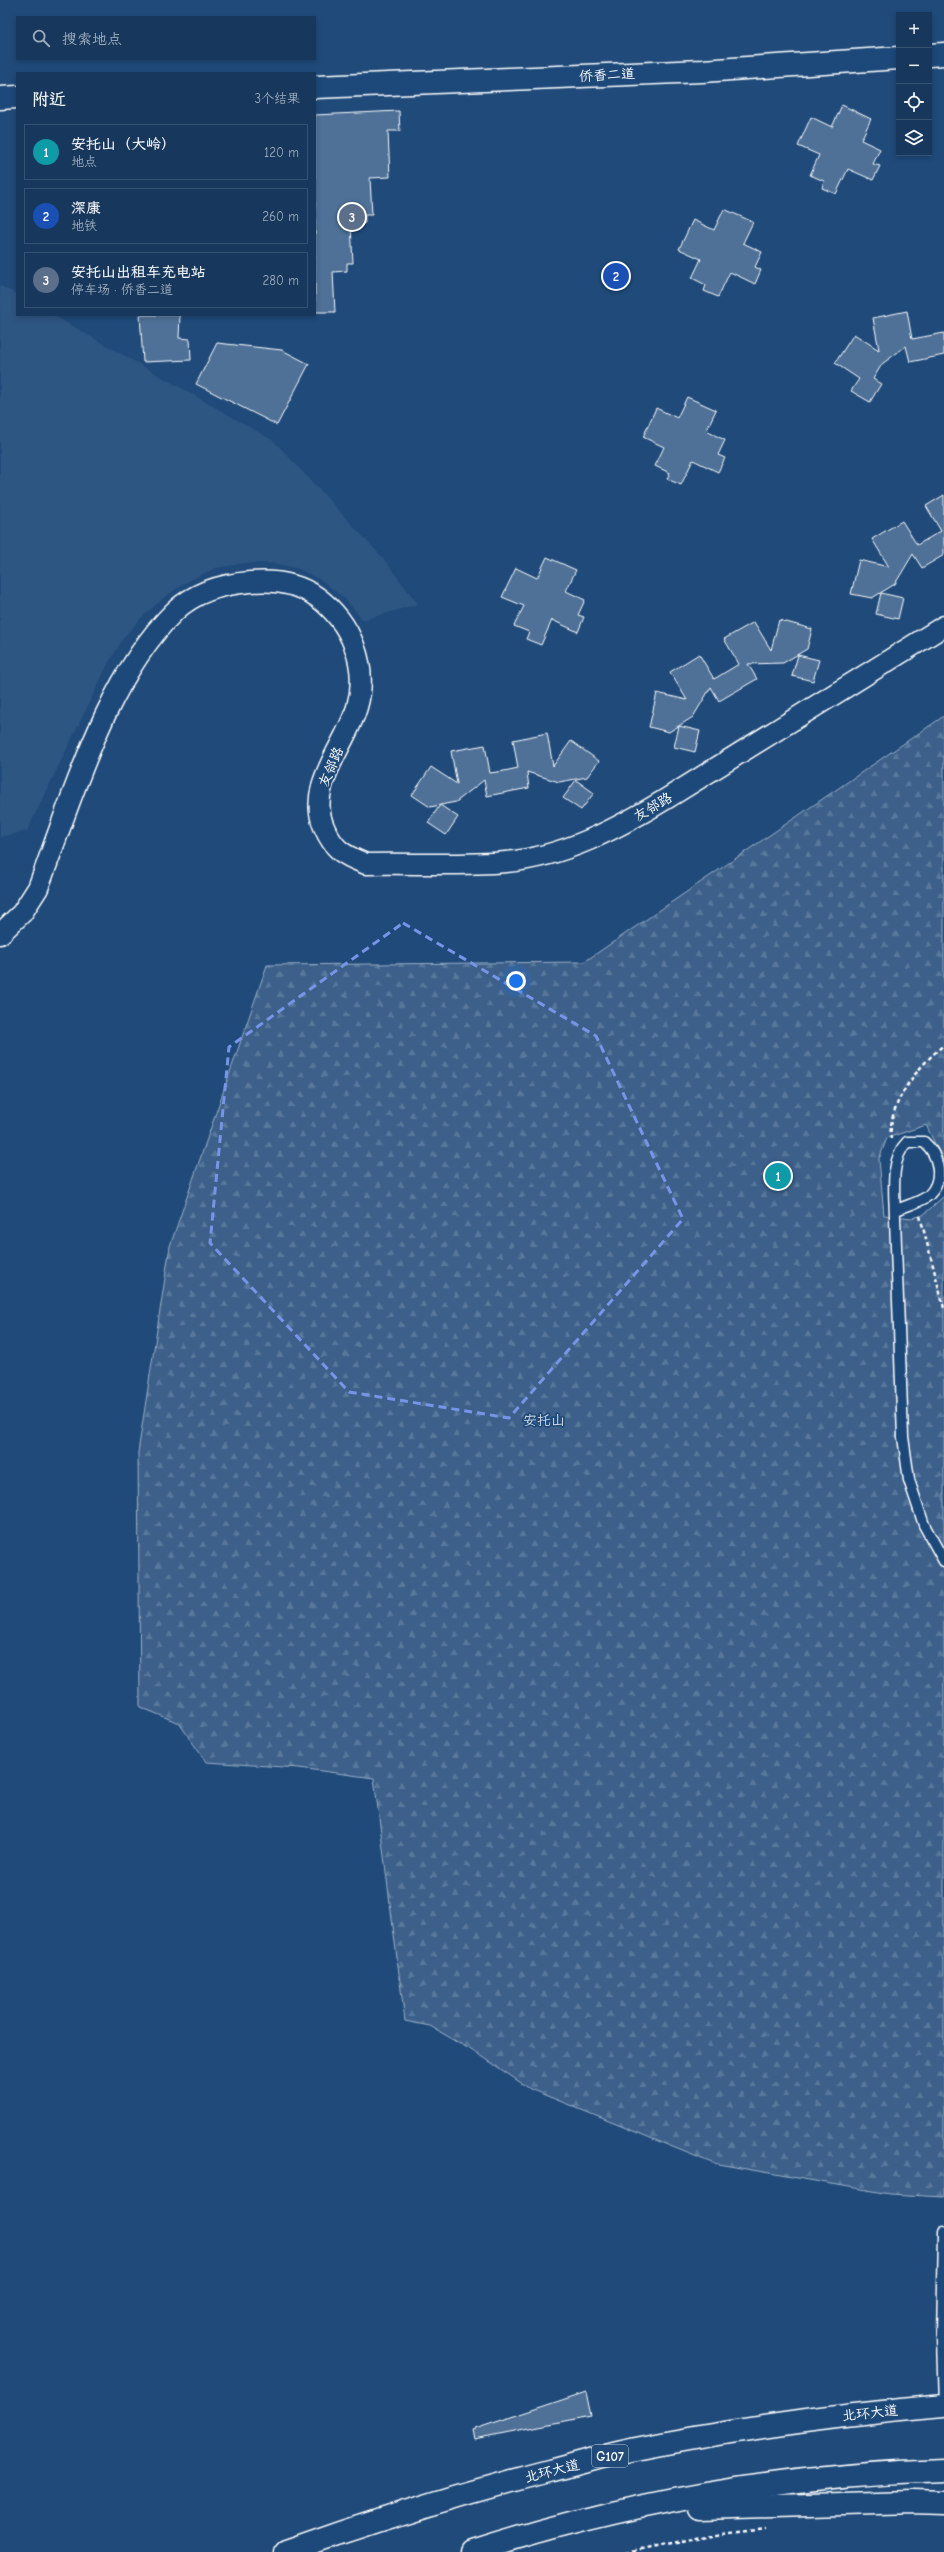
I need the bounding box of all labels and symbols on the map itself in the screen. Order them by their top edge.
street label: 侨香二道 [579,65,635,85]
pin: 3 [339,202,365,232]
pin: 2 [603,261,629,291]
street label: 友邻路 [315,744,347,790]
street label: 友邻路 [631,789,675,825]
your location [506,971,526,991]
pin: 1 [765,1161,791,1191]
park label: 安托山 [523,1412,565,1429]
street label: 北环大道 [841,2402,899,2424]
road number: G107 [592,2445,628,2467]
street label: 北环大道 [523,2456,581,2486]

